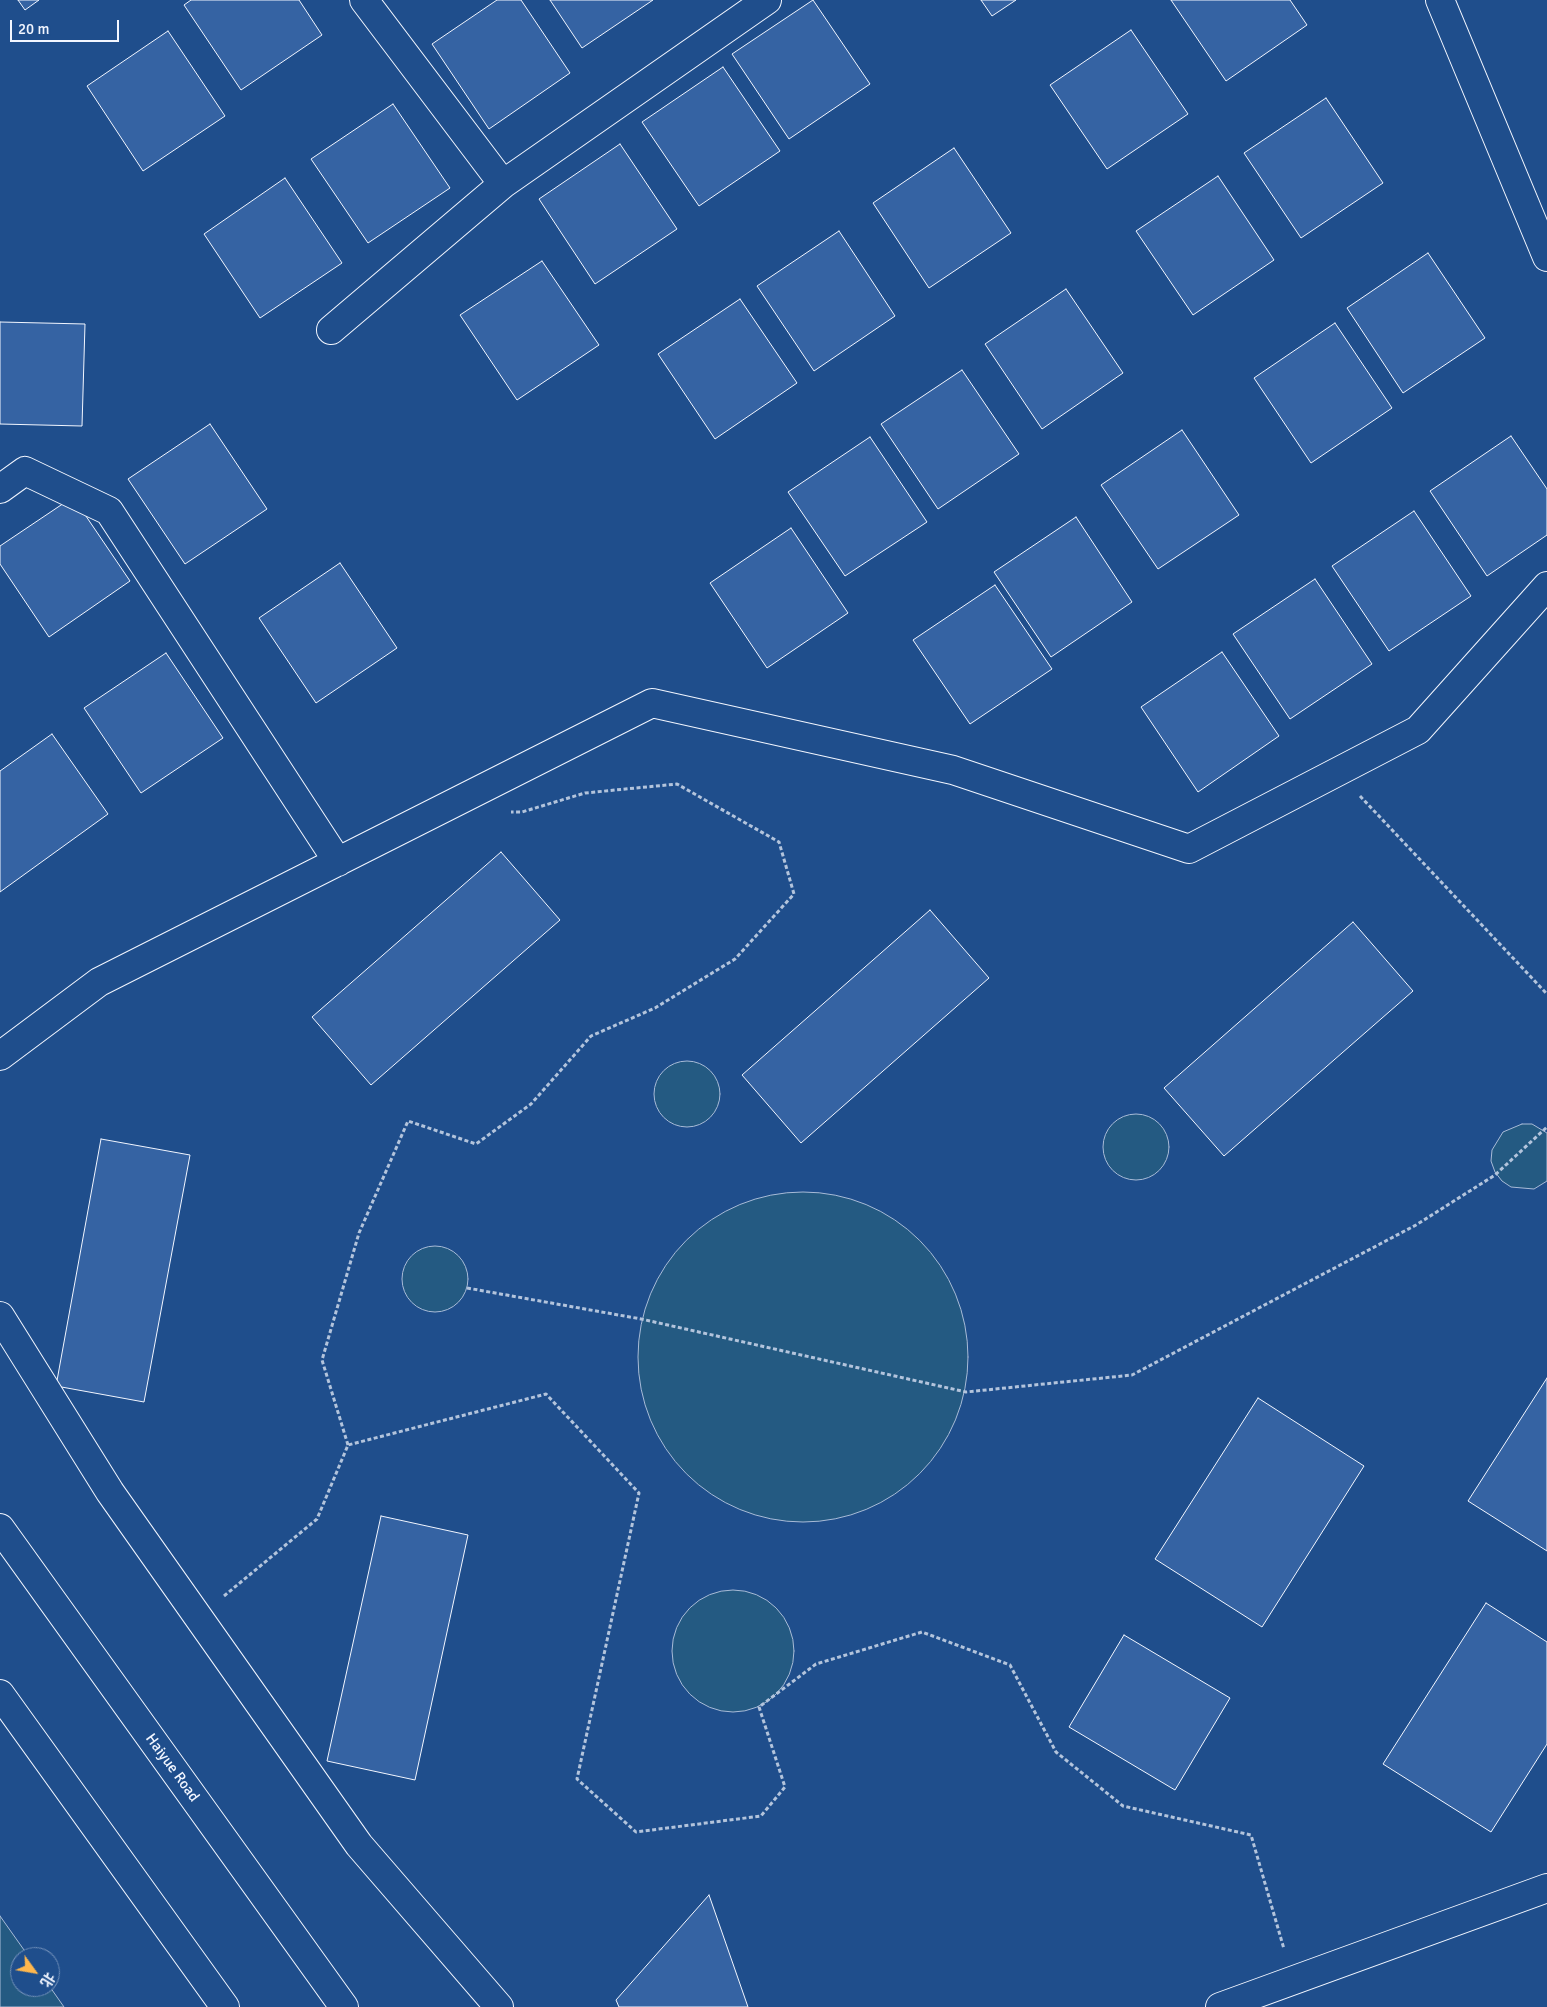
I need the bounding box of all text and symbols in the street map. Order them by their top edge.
scale bar [12,10,121,42]
text: 20 m [18,20,49,38]
street label: Haiyue Road [141,1730,203,1806]
north arrow [10,1947,60,1997]
text: 北 [36,1969,58,1990]

